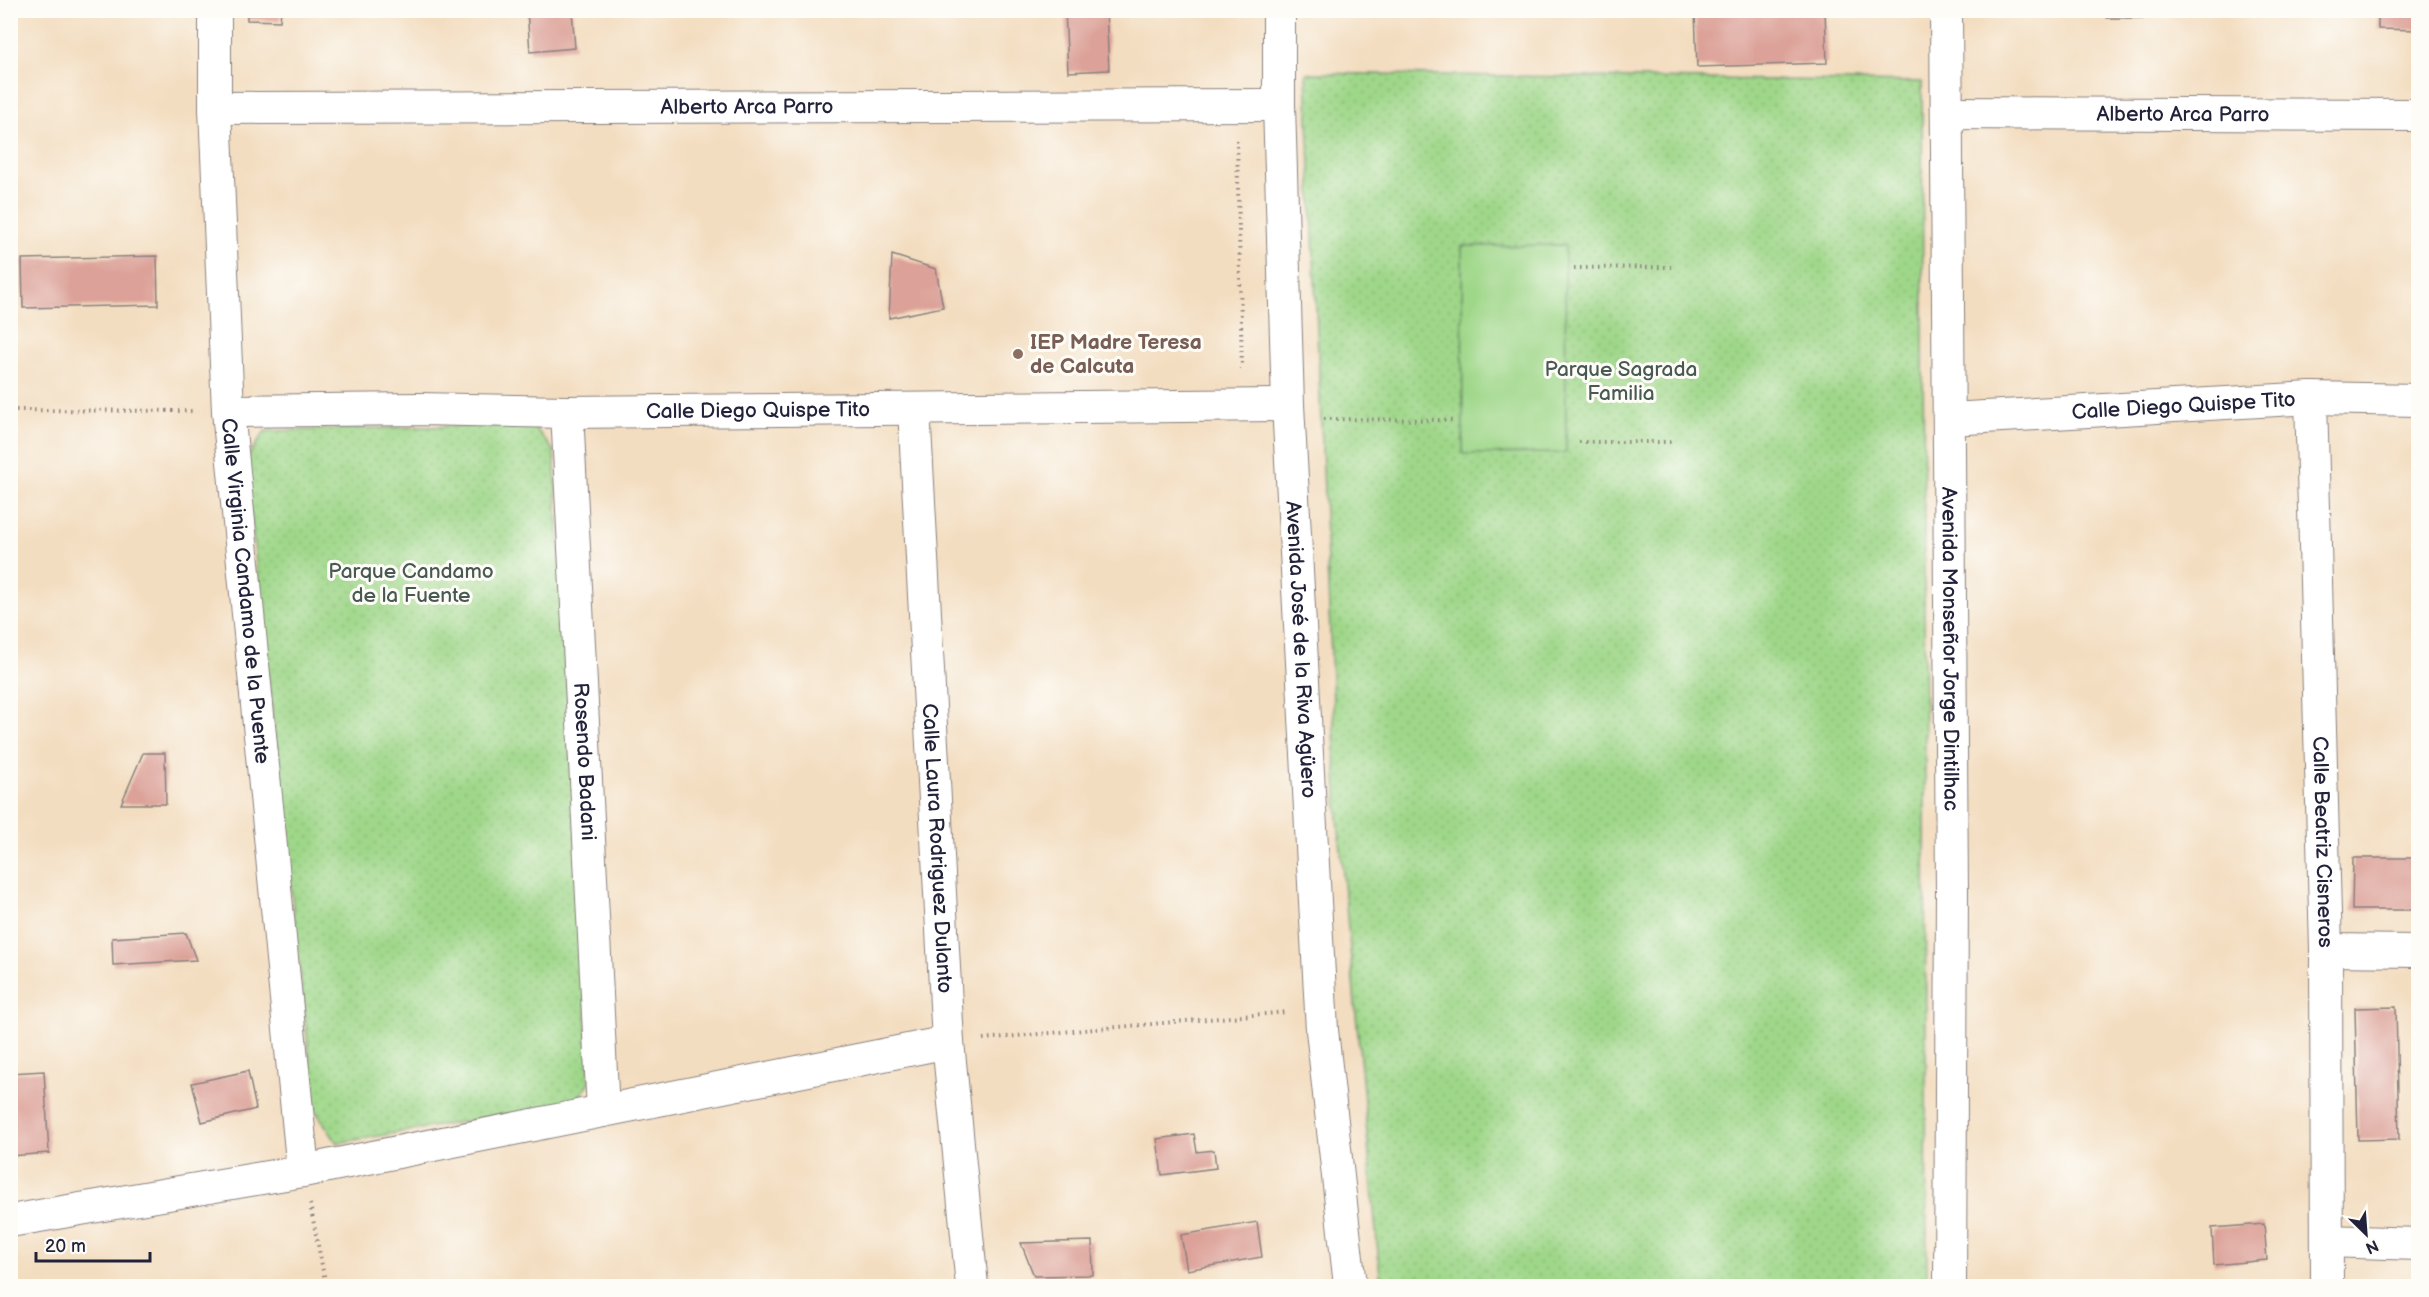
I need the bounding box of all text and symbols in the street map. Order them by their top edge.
street label: Alberto Arca Parro [661,94,833,120]
street label: Alberto Arca Parro [2097,102,2270,127]
place label: IEP Madre Teresa de Calcuta [1030,330,1202,379]
marker: IEP Madre Teresa de Calcuta [1011,347,1025,361]
park label: Parque Sagrada Familia [1545,357,1697,406]
street label: Calle Diego Quispe Tito [2071,387,2296,425]
street label: Calle Diego Quispe Tito [646,397,870,424]
street label: Calle Virginia Candamo de la Puente [216,417,275,765]
street label: Avenida Monseñor Jorge Dintilhac [1936,487,1963,811]
street label: Avenida José de la Riva Agüero [1280,500,1321,799]
park label: Parque Candamo de la Fuente [328,559,494,608]
street label: Rosendo Badani [568,682,601,841]
street label: Calle Laura Rodriguez Dulanto [917,703,957,994]
street label: Calle Beatriz Cisneros [2307,736,2338,948]
north arrow [2336,1204,2396,1264]
scale bar [36,1225,150,1263]
text: N [2362,1235,2381,1257]
text: 20 m [45,1236,86,1257]

